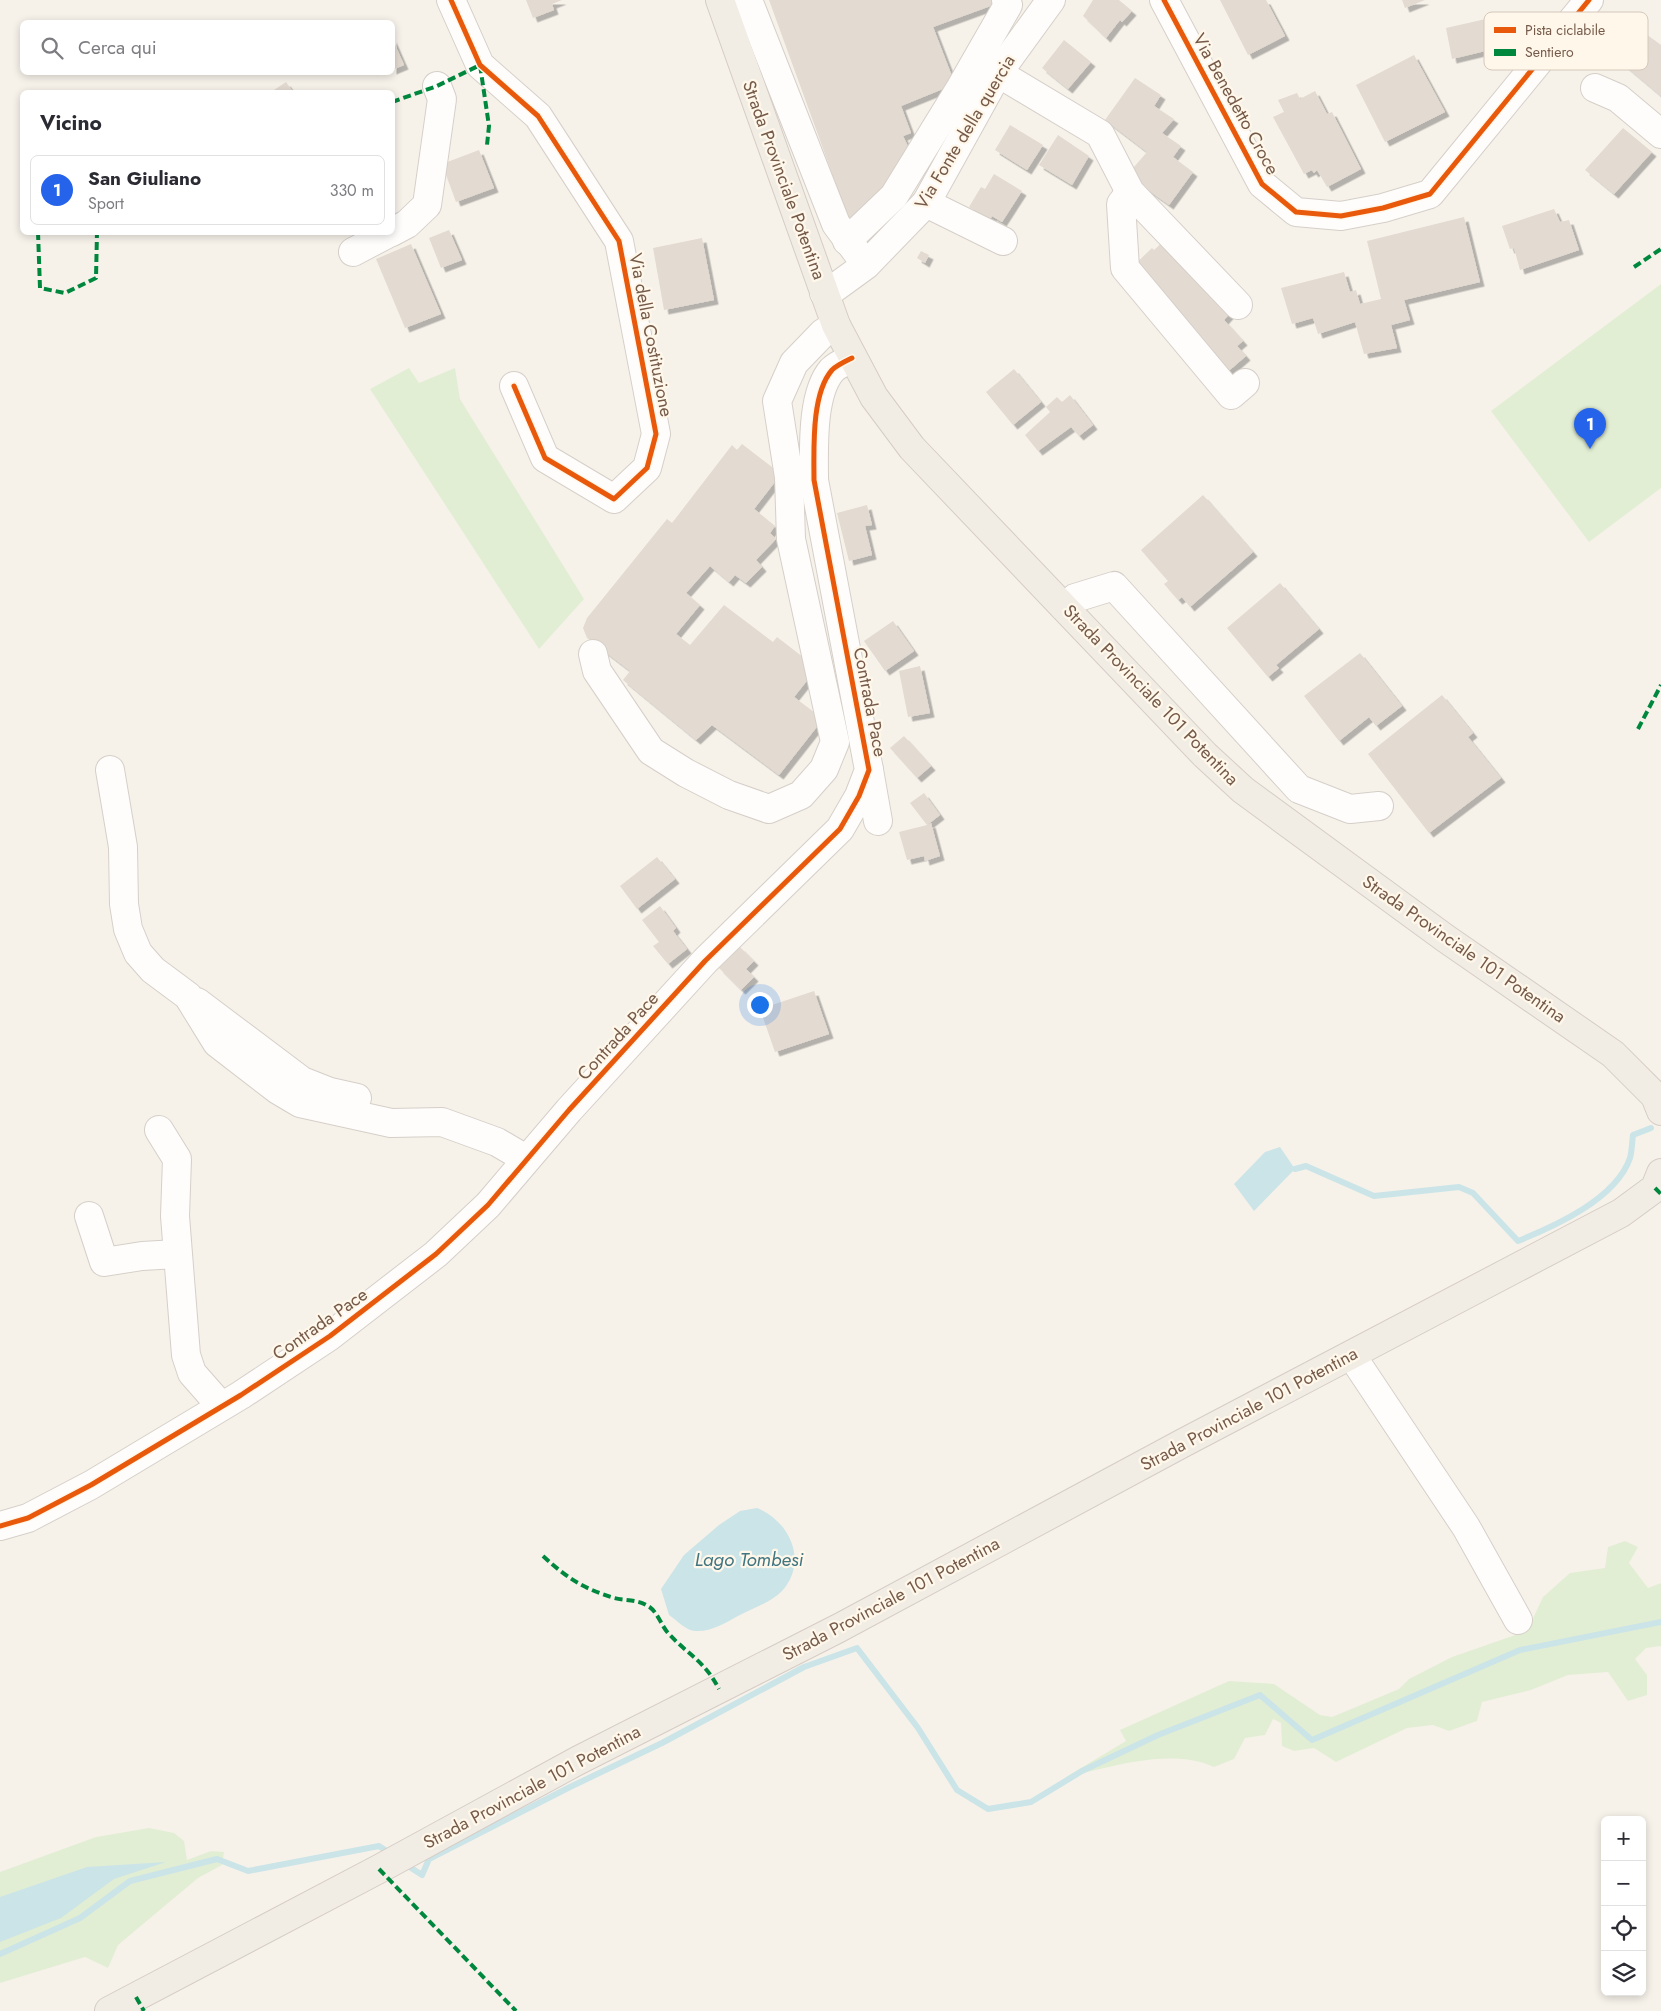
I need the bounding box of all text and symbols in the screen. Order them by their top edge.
legend [1484,12,1648,70]
search box [20,20,395,75]
text: Pista ciclabile [1525,20,1605,40]
street label: Via Benedetto Croce [1186,29,1286,179]
icon: search [38,34,66,62]
text: Cerca qui [78,34,157,61]
text: Sentiero [1525,42,1574,62]
street label: Via Fonte della quercia [909,50,1021,214]
street label: Strada Provinciale Potentina [736,77,832,283]
text: Vicino [40,108,102,138]
text: San Giuliano [88,165,201,192]
text: 1 [53,179,61,202]
text: 330 m [330,179,374,202]
text: Sport [88,192,124,215]
street label: Via della Costituzione [622,251,680,419]
pin: 1 [1574,408,1606,449]
street label: Strada Provinciale 101 Potentina [1057,599,1245,791]
street label: Contrada Pace [847,645,893,759]
street label: Strada Provinciale 101 Potentina [1357,869,1571,1029]
street label: Contrada Pace [571,986,665,1086]
your location [747,992,773,1018]
street label: Contrada Pace [267,1282,373,1366]
street label: Strada Provinciale 101 Potentina [1136,1341,1362,1477]
street label: Strada Provinciale 101 Potentina [778,1531,1004,1667]
water label: Lago Tombesi [695,1546,804,1573]
street label: Strada Provinciale 101 Potentina [419,1719,645,1855]
map controls [1601,1816,1646,1996]
button: + [1601,1816,1646,1861]
button: − [1601,1861,1646,1906]
button: locate [1601,1906,1646,1951]
button: layers [1601,1951,1646,1996]

